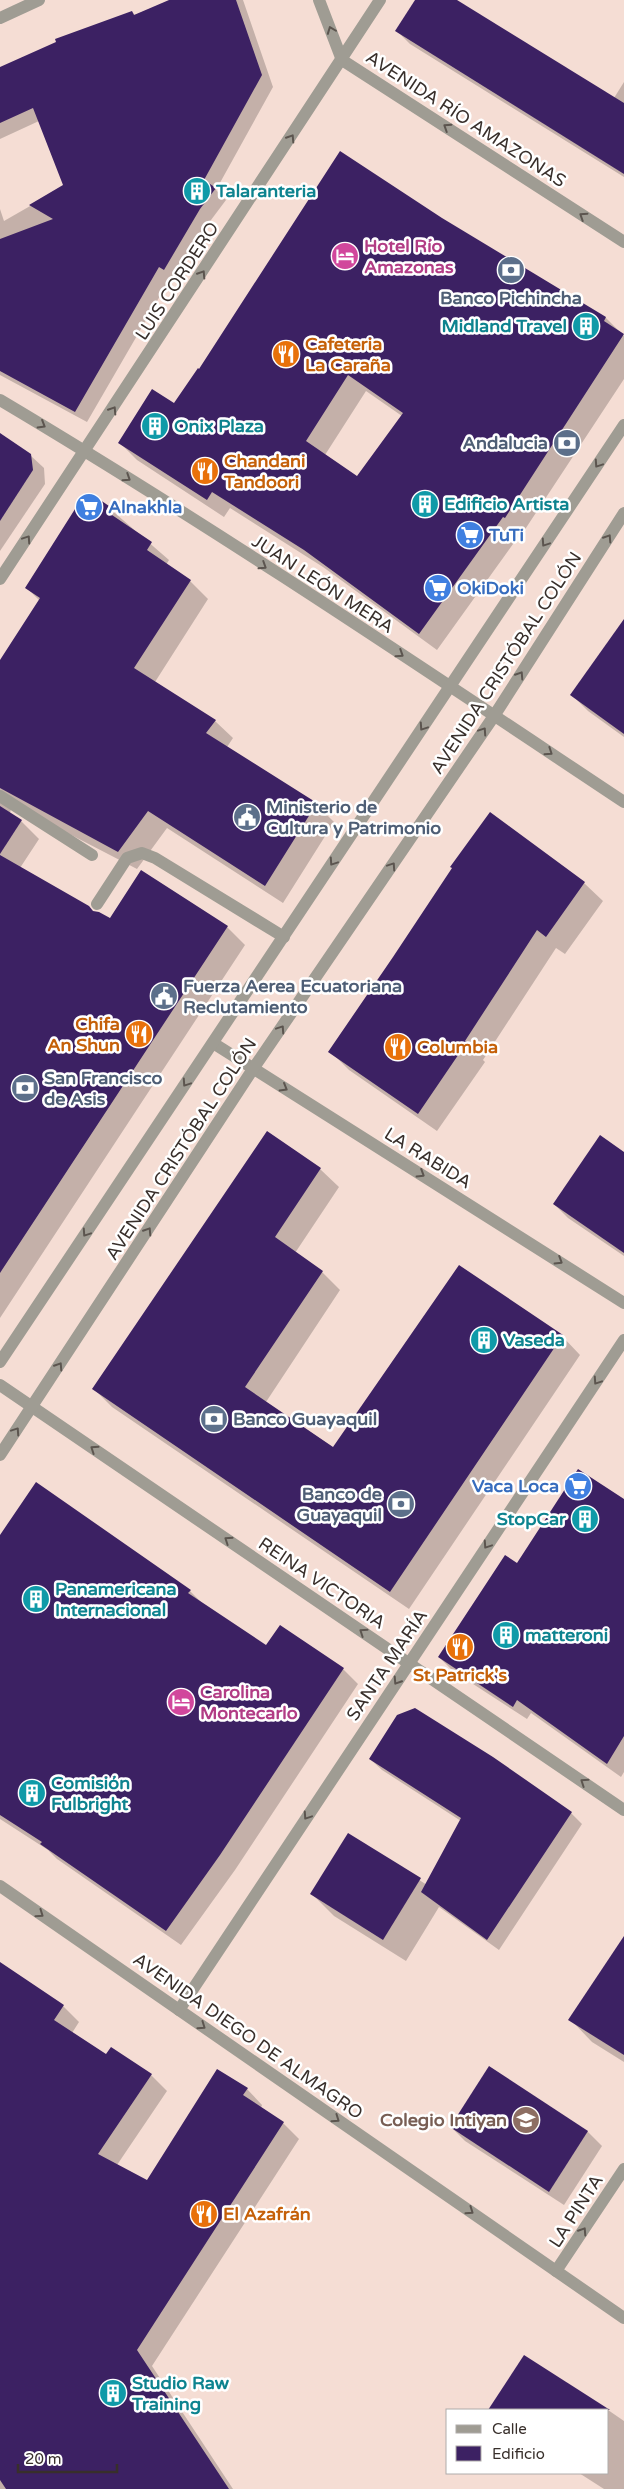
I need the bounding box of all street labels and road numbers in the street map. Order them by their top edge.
street label: AVENIDA RÍO AMAZONAS [362,46,570,192]
street label: LUIS CORDERO [131,218,223,344]
street label: JUAN LEÓN MERA [248,530,398,638]
street label: AVENIDA CRISTÓBAL COLÓN [426,548,586,778]
street label: AVENIDA CRISTÓBAL COLÓN [101,1034,261,1264]
street label: LA RABIDA [380,1123,476,1193]
street label: REINA VICTORIA [254,1532,390,1634]
street label: SANTA MARÍA [342,1605,432,1725]
street label: AVENIDA DIEGO DE ALMAGRO [129,1948,367,2124]
street label: LA PINTA [544,2170,608,2252]

